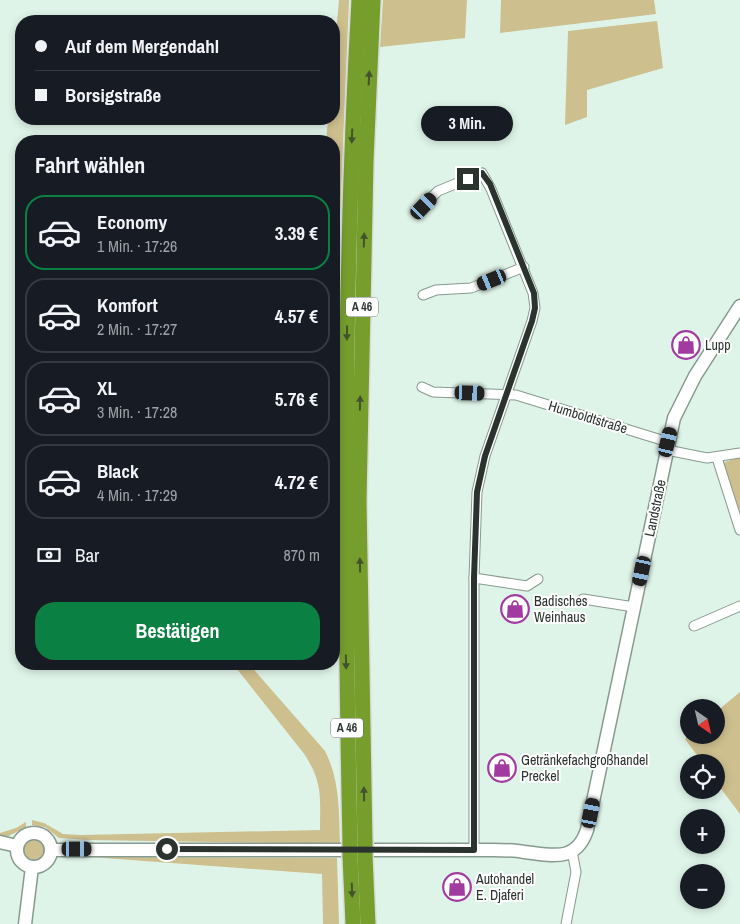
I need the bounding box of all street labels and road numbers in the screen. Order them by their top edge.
road number: A 46 [346,298,378,316]
street label: Humboldtstraße [546,396,630,438]
street label: Landstraße [640,478,670,538]
road number: A 46 [331,718,363,738]

